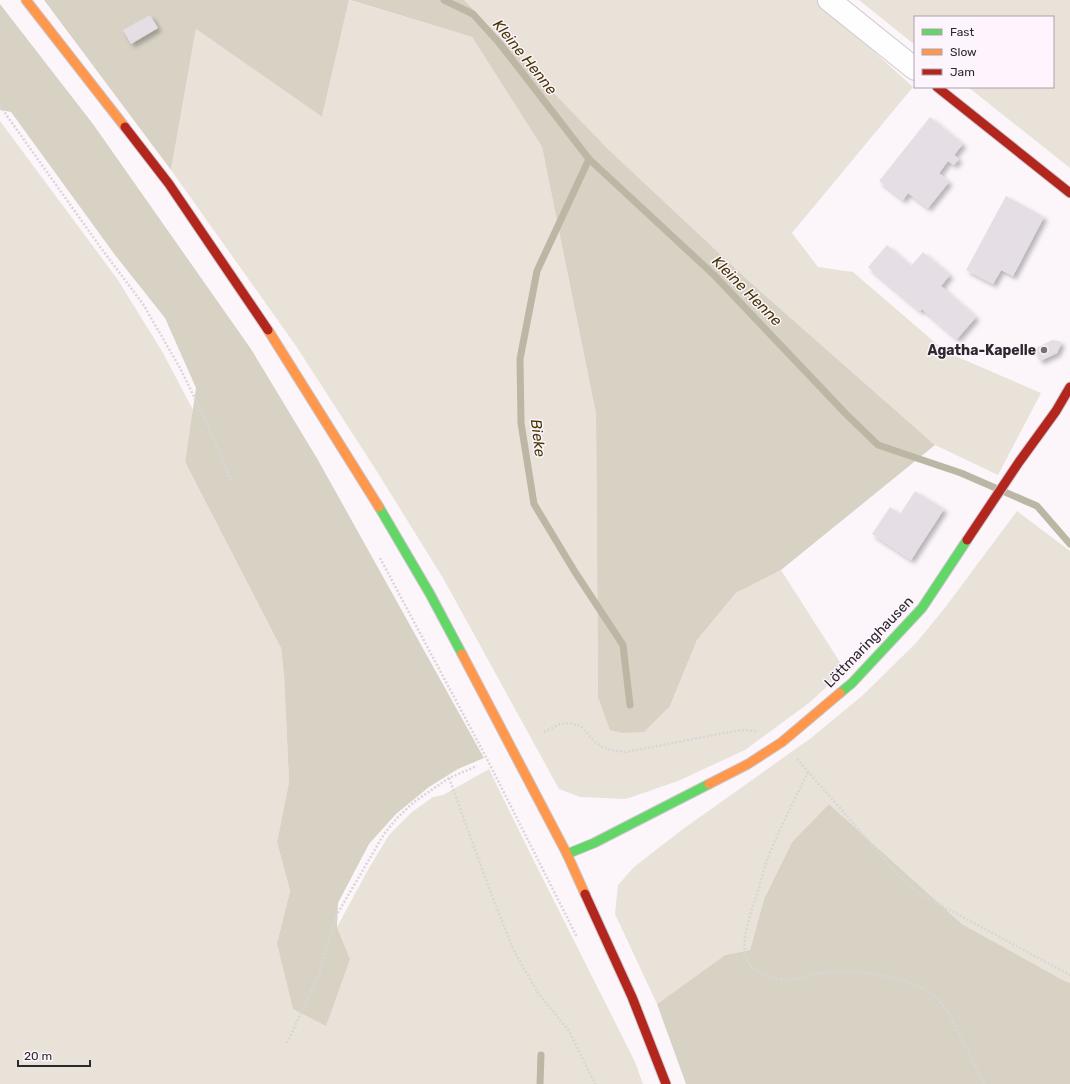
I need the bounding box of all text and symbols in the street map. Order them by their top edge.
water label: Kleine Henne [489,16,561,99]
legend [914,16,1054,88]
text: Fast [950,25,974,39]
text: Slow [950,45,977,59]
text: Jam [950,65,975,79]
water label: Kleine Henne [708,252,786,330]
place label: Agatha-Kapelle [928,342,1036,359]
marker: Agatha-Kapelle [1039,345,1049,355]
water label: Bieke [527,418,549,458]
street label: Löttmaringhausen [821,593,917,691]
scale bar [18,1042,90,1068]
text: 20 m [24,1049,52,1063]

